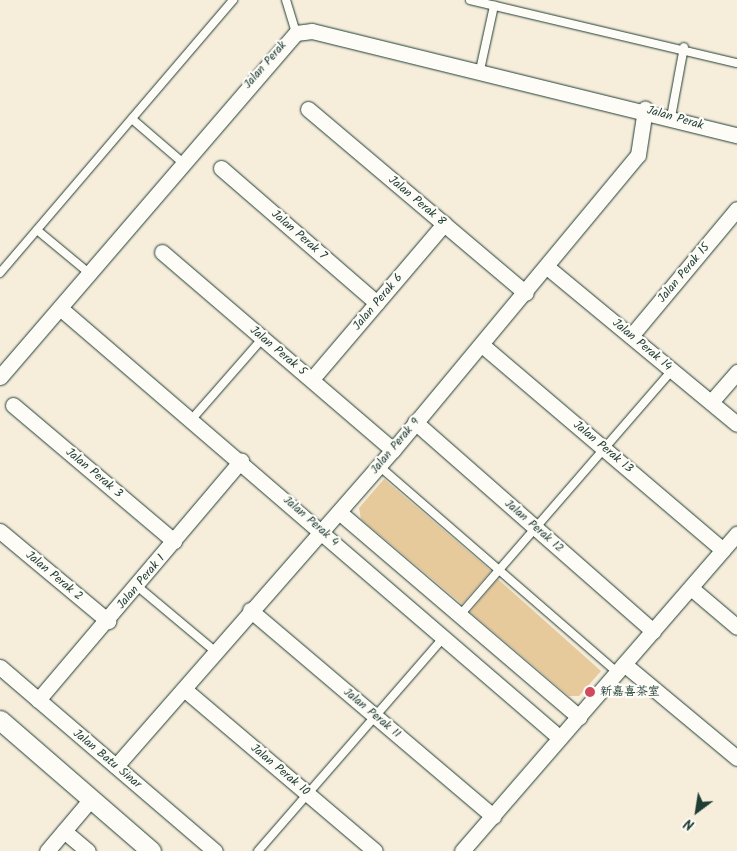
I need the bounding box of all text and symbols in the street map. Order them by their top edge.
street label: Jalan Perak [240,38,290,92]
street label: Jalan Perak [645,103,705,133]
street label: Jalan Perak 8 [385,173,449,229]
street label: Jalan Perak 7 [268,207,330,263]
street label: Jalan Perak 15 [655,240,713,306]
street label: Jalan Perak 6 [350,271,406,333]
street label: Jalan Perak 14 [609,316,675,374]
street label: Jalan Perak 5 [247,323,309,379]
street label: Jalan Perak 9 [367,415,423,477]
street label: Jalan Perak 13 [570,418,636,476]
street label: Jalan Perak 3 [63,445,125,501]
street label: Jalan Perak 4 [280,493,342,549]
street label: Jalan Perak 12 [501,496,567,556]
street label: Jalan Perak 2 [23,548,85,604]
street label: Jalan Perak 1 [114,552,168,612]
street label: Jalan Perak 11 [340,685,404,741]
place label: 新嘉喜茶室 [600,685,660,699]
marker: 新嘉喜茶室 [584,686,596,698]
street label: Jalan Batu Sinar [70,726,144,792]
street label: Jalan Perak 10 [248,741,312,799]
north arrow [672,786,722,836]
text: N [680,812,699,836]

